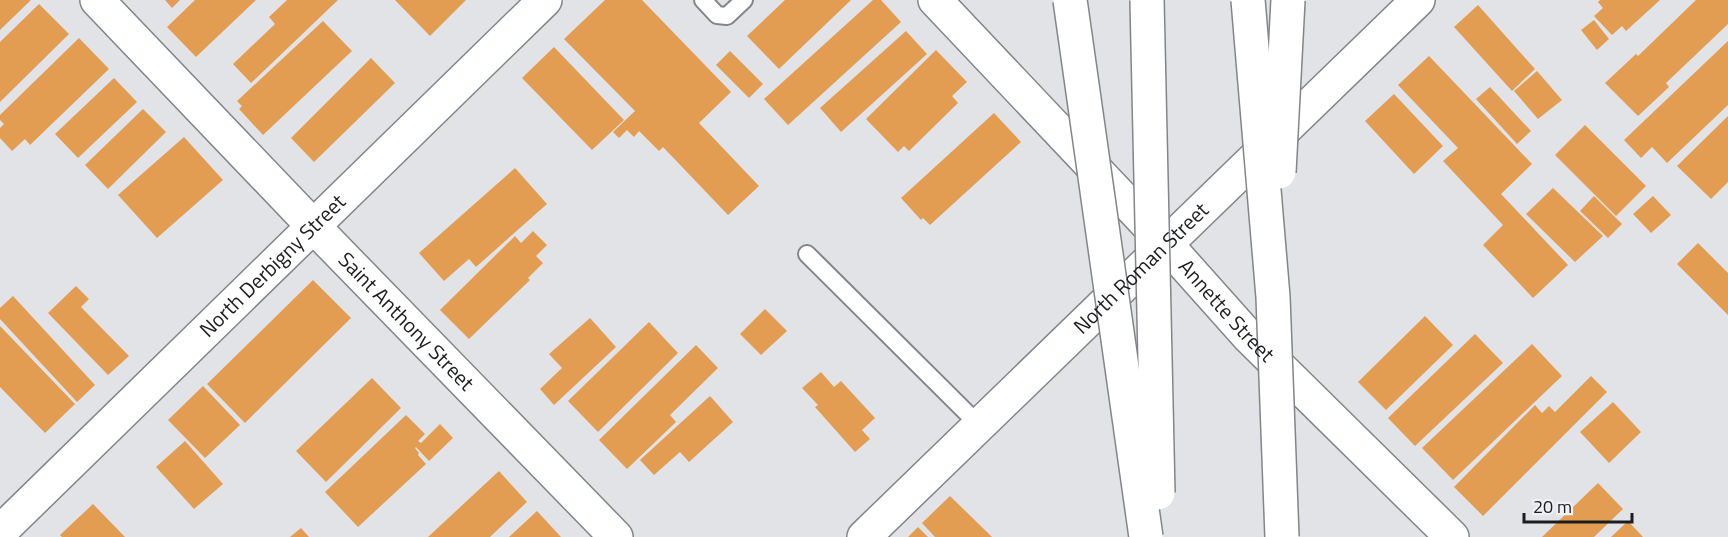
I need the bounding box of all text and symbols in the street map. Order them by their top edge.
street label: North Derbigny Street [191,186,353,344]
street label: North Roman Street [1066,194,1216,341]
street label: Saint Anthony Street [331,244,483,398]
street label: Annette Street [1172,251,1283,369]
scale bar [1524,486,1632,524]
text: 20 m [1533,493,1572,520]

